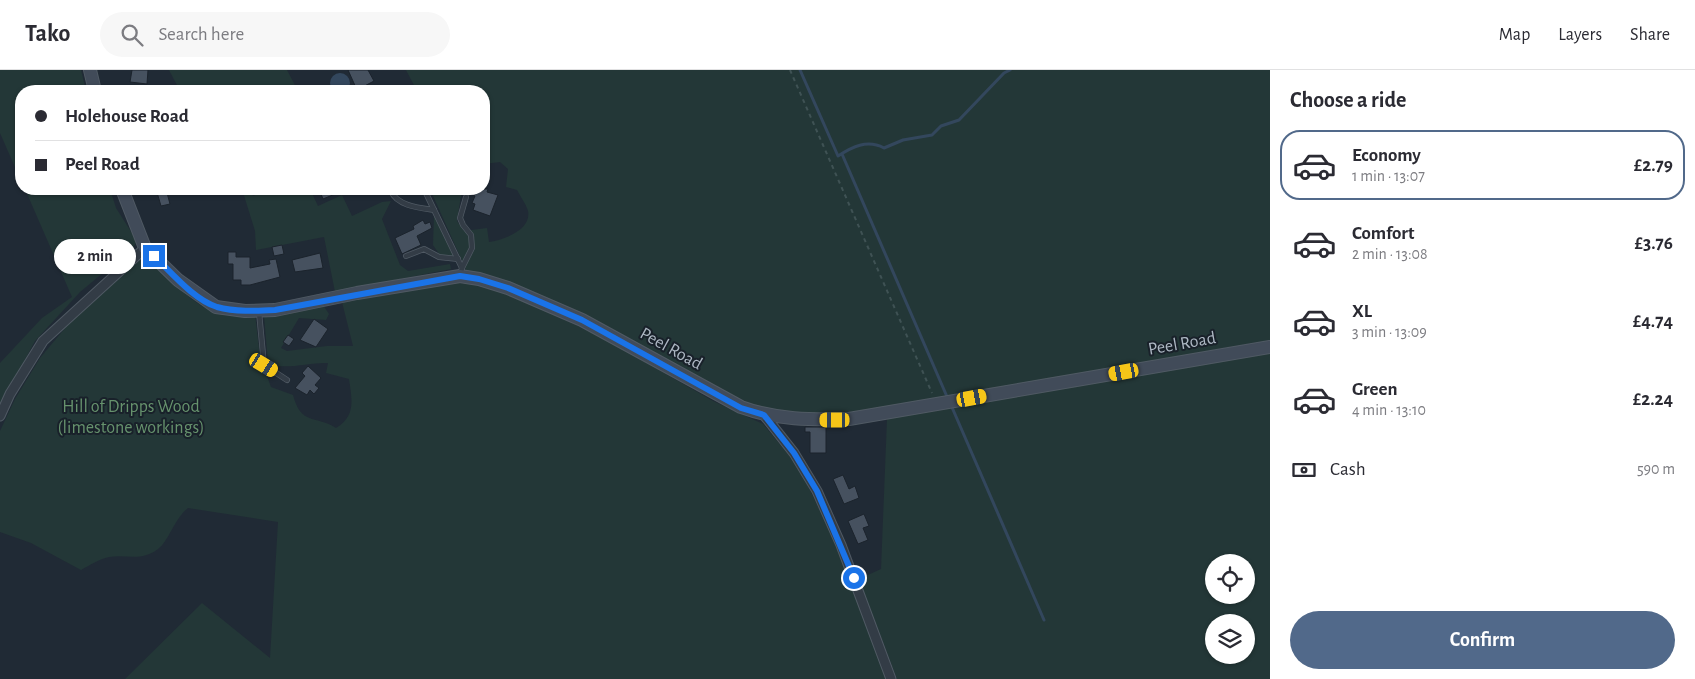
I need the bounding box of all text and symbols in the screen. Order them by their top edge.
search box [100,12,450,57]
icon: search [118,21,146,49]
text: Tako [25,22,70,46]
text: Search here [158,25,244,44]
text: Map [1499,26,1530,44]
text: Layers [1558,26,1602,44]
text: Share [1630,26,1670,44]
text: Choose a ride [1290,89,1406,111]
text: Holehouse Road [65,107,189,126]
icon: car [1292,143,1337,188]
text: Economy [1352,146,1421,165]
text: Peel Road [65,155,140,174]
text: £2.79 [1634,156,1673,175]
text: 1 min · 13:07 [1352,168,1425,184]
icon: car [1292,221,1337,266]
text: Comfort [1352,224,1414,243]
text: £3.76 [1635,234,1673,253]
callout: 2 min [54,238,136,274]
route end [143,245,165,267]
text: 2 min · 13:08 [1352,246,1428,262]
text: 2 min [77,248,113,264]
icon: car [1292,299,1337,344]
text: XL [1352,302,1372,321]
text: £4.74 [1633,312,1673,331]
text: 3 min · 13:09 [1352,324,1427,340]
street label: Peel Road [637,325,705,373]
street label: Peel Road [1147,329,1217,359]
car [247,351,280,379]
car [1107,362,1140,382]
icon: car [1292,377,1337,422]
text: Green [1352,380,1398,399]
car [955,388,988,408]
text: £2.24 [1633,390,1673,409]
park label: Hill of Dripps Wood (limestone workings) [57,398,205,437]
text: 4 min · 13:10 [1352,402,1426,418]
car [820,413,850,428]
icon: cash [1290,456,1318,484]
text: Cash [1330,460,1366,479]
text: 590 m [1637,461,1675,477]
map controls [1205,554,1255,664]
button: locate [1205,554,1255,604]
route start [843,567,865,589]
button: Confirm [1290,611,1675,669]
button: layers [1205,614,1255,664]

